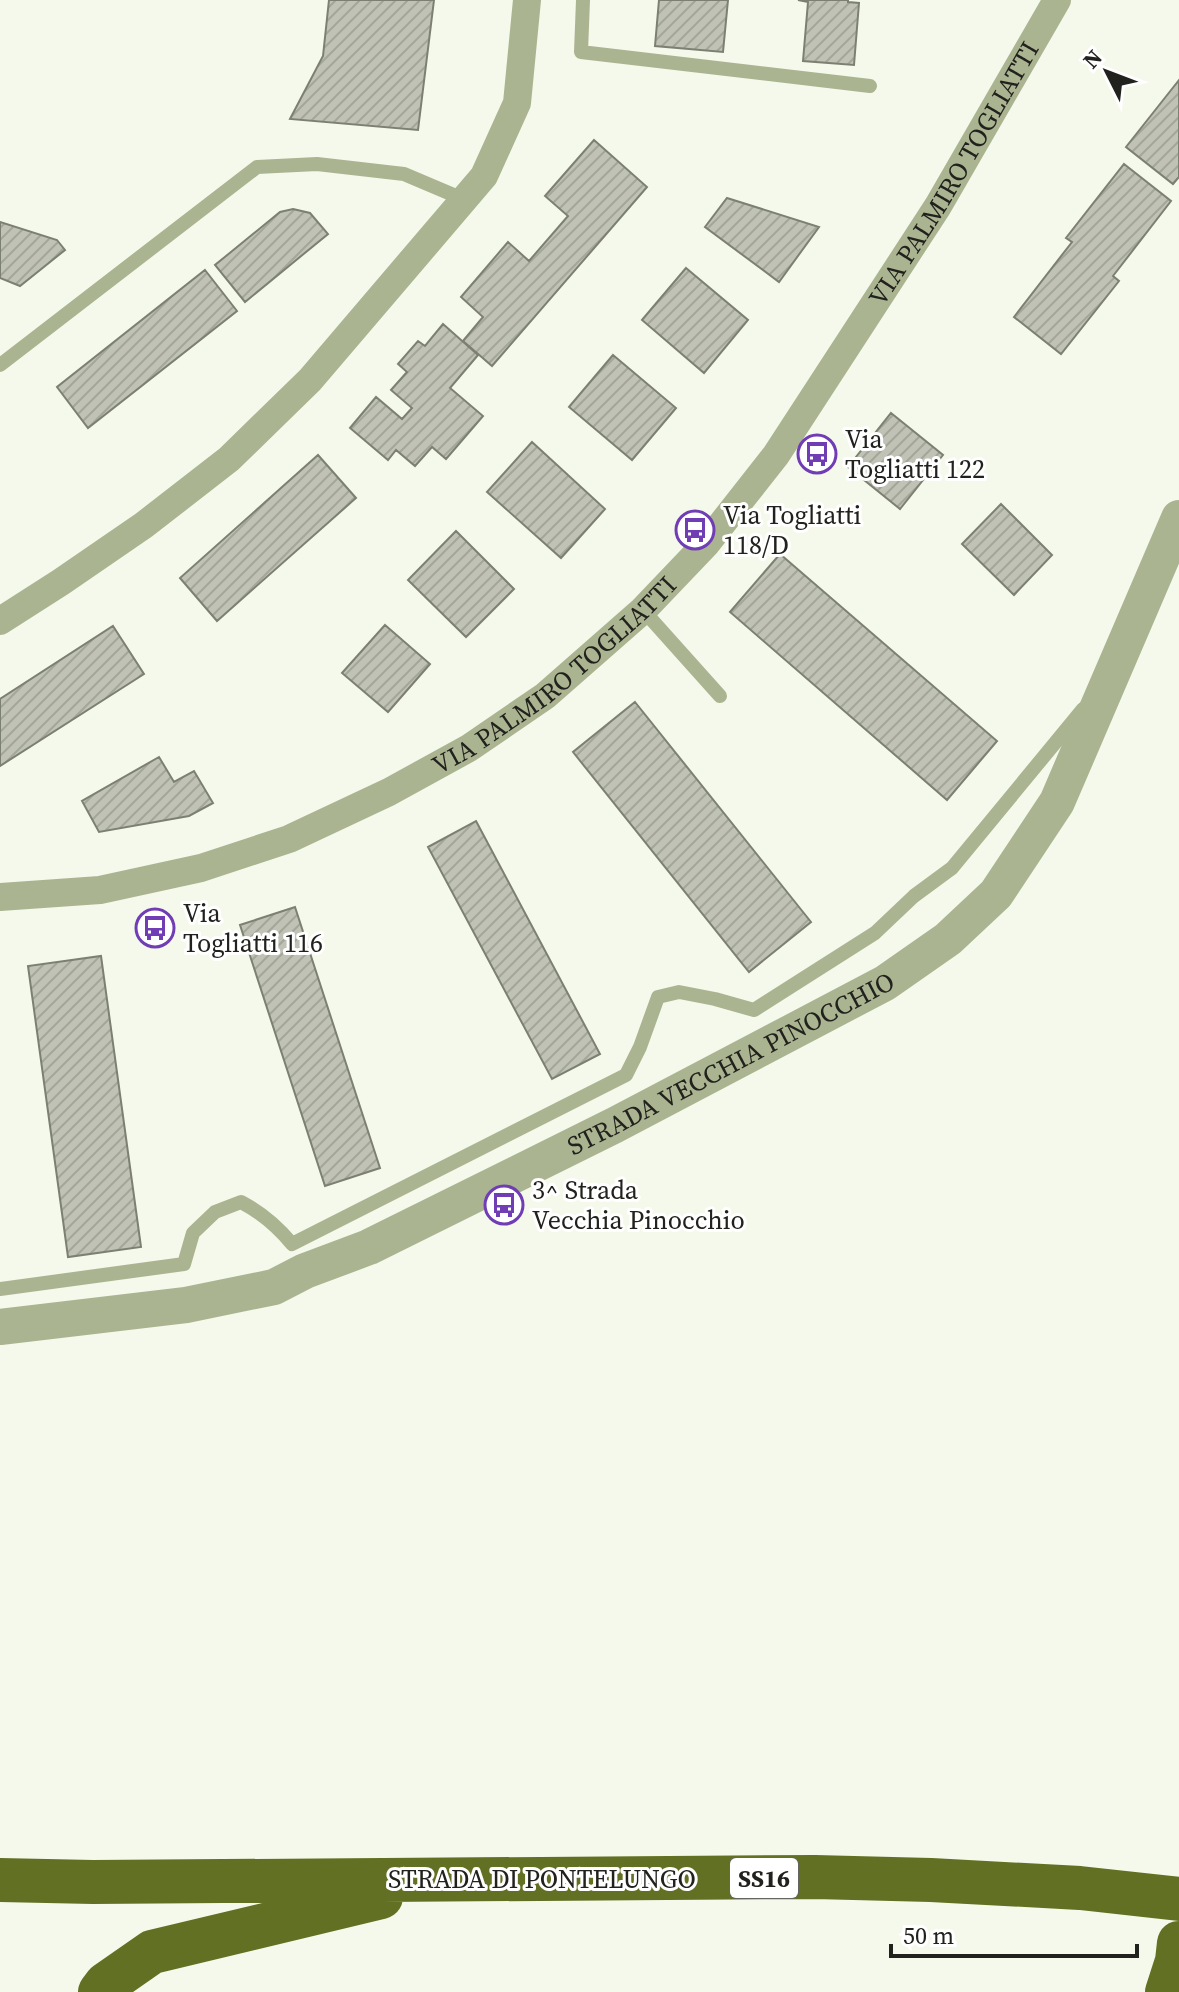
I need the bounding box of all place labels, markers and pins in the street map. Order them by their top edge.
place label: Via Togliatti 122 [845,421,985,487]
bus stop icon: Via Togliatti 122 [796,433,838,475]
place label: Via Togliatti 118/D [723,497,861,563]
bus stop icon: Via Togliatti 118/D [674,509,716,551]
place label: Via Togliatti 116 [183,895,323,961]
bus stop icon: Via Togliatti 116 [134,907,176,949]
place label: 3^ Strada Vecchia Pinocchio [532,1172,745,1238]
bus stop icon: 3^ Strada Vecchia Pinocchio [483,1184,525,1226]

